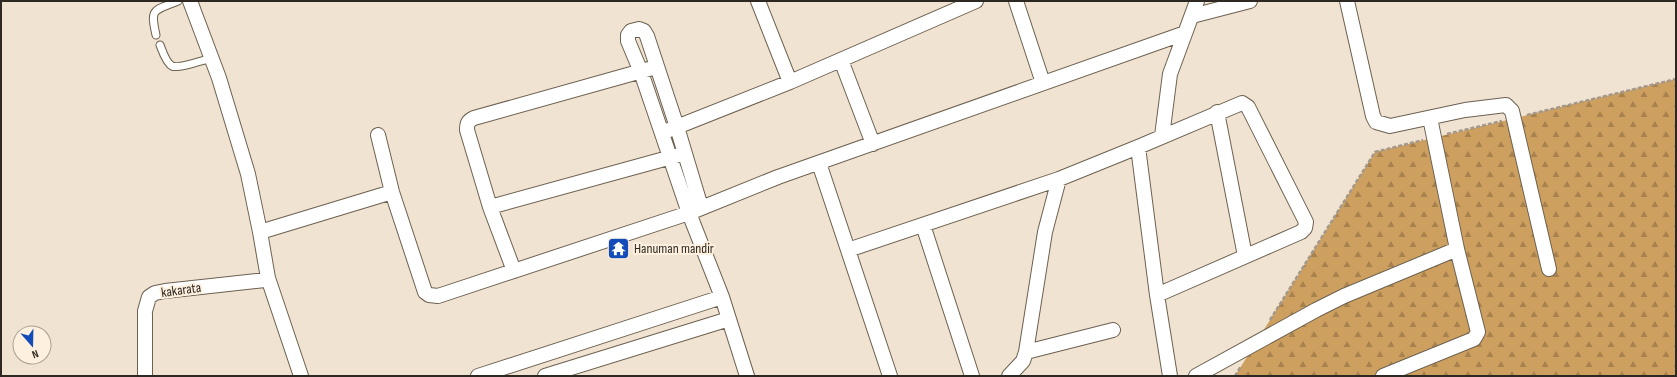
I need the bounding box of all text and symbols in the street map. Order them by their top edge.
temple icon: Hanuman mandir [605,235,631,261]
place label: Hanuman mandir [634,240,714,257]
street label: kakarata [160,279,202,301]
north arrow [12,325,52,365]
text: N [30,347,40,361]

